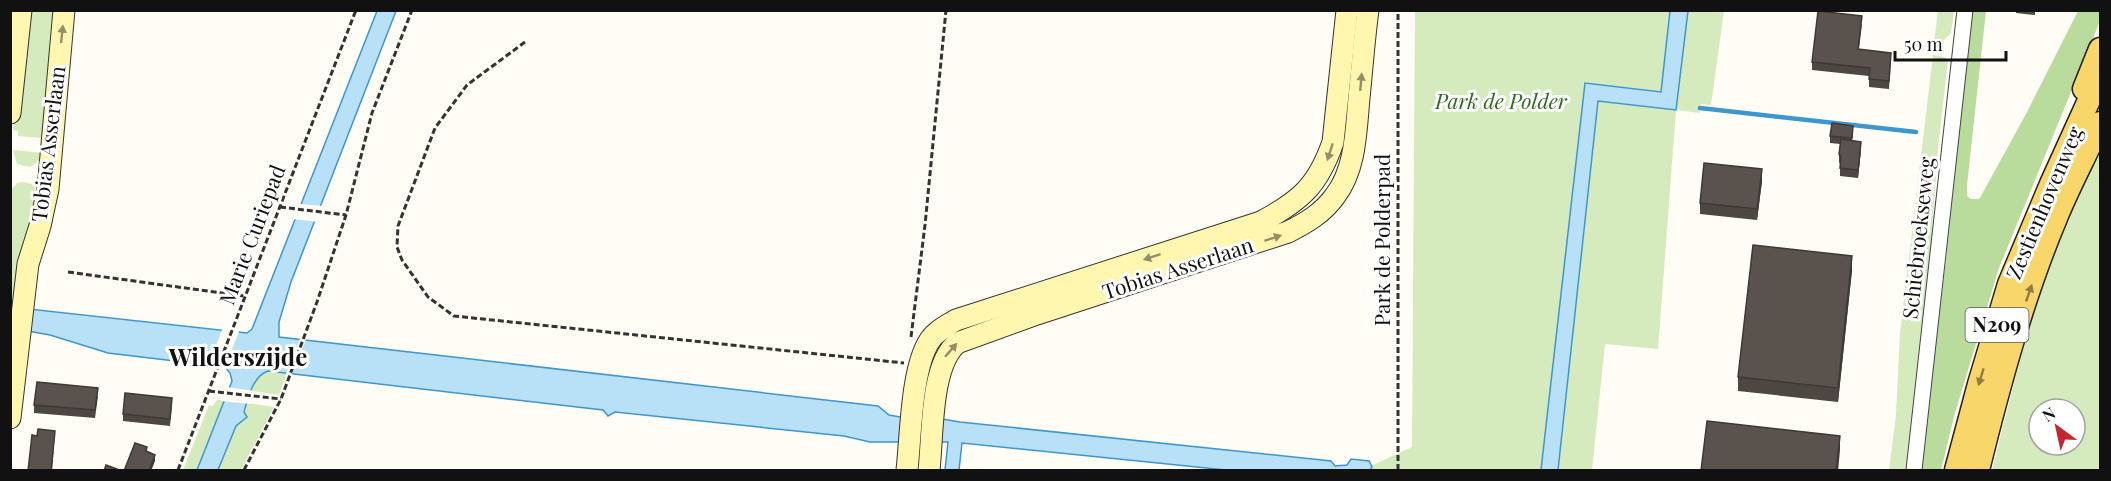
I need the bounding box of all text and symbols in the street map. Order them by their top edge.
scale bar [1895,24,2006,62]
one-way arrow [57,25,67,44]
text: 50 m [1904,32,1943,56]
street label: Tobias Asserlaan [24,64,71,223]
one-way arrow [1356,72,1366,91]
park label: Park de Polder [1434,86,1568,114]
street label: Zestienhovenweg [1998,121,2088,283]
one-way arrow [1324,143,1334,161]
street label: Park de Polderpad [1367,154,1395,326]
street label: Schiebroekseweg [1895,155,1939,320]
street label: Marie Curiepad [212,160,291,308]
street label: Tobias Asserlaan [1098,229,1257,305]
one-way arrow [1264,232,1282,242]
one-way arrow [1143,253,1161,262]
one-way arrow [2024,284,2034,302]
road number: N209 [1966,308,2028,342]
district label: Wilderszijde [168,340,307,372]
one-way arrow [945,342,958,358]
one-way arrow [1976,368,1985,386]
north arrow [2027,397,2087,457]
text: N [2038,402,2059,426]

